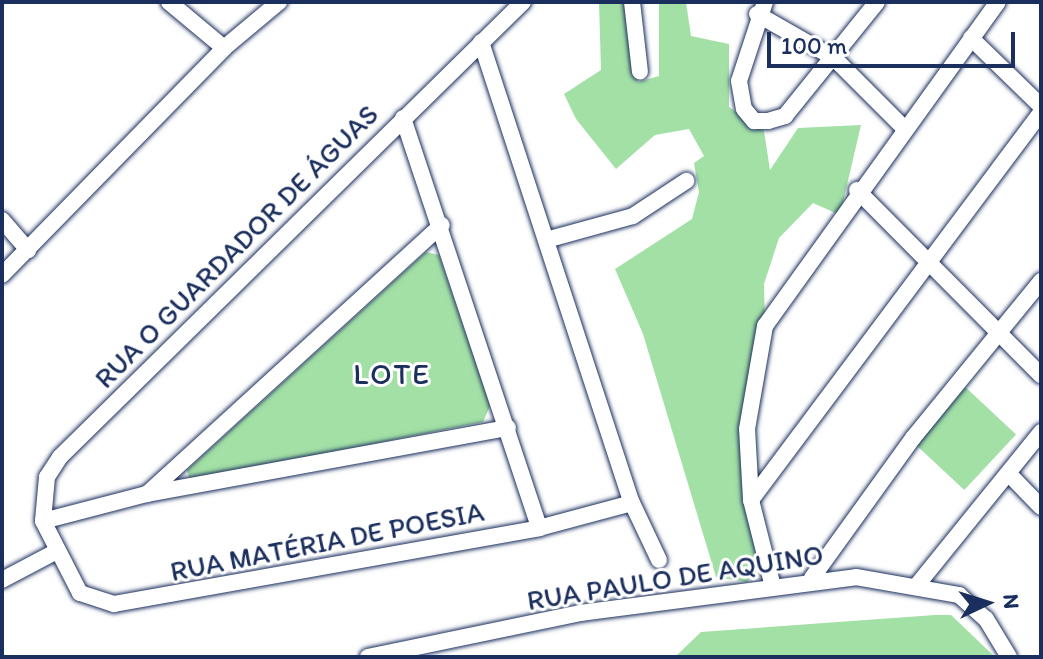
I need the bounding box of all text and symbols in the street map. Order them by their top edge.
scale bar [771,16,1019,66]
text: 100 m [781,31,847,60]
street label: RUA O GUARDADOR DE ÁGUAS [87,97,385,395]
district label: LOTE [353,356,431,392]
street label: RUA MATÉRIA DE POESIA [169,494,485,588]
street label: RUA PAULO DE AQUINO [525,537,825,617]
north arrow [947,563,1027,643]
text: N [997,593,1025,610]

